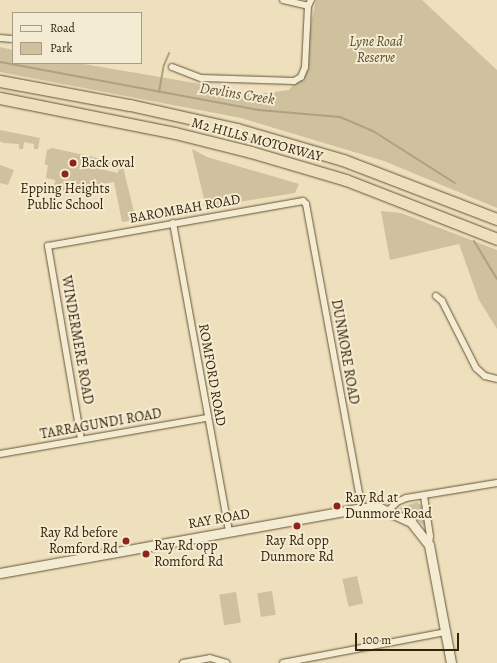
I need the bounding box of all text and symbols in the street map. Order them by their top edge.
legend [12,12,142,64]
text: Road [50,20,75,36]
park label: Lyne Road Reserve [349,34,403,66]
text: Park [50,40,73,56]
water label: Devlins Creek [198,79,276,109]
street label: M2 HILLS MOTORWAY [190,114,324,166]
place label: Back oval [81,155,134,171]
marker: Back oval [68,158,78,168]
marker: Epping Heights Public School [60,169,70,179]
place label: Epping Heights Public School [20,181,110,214]
street label: BAROMBAH ROAD [128,191,242,227]
street label: WINDERMERE ROAD [57,274,97,406]
street label: DUNMORE ROAD [327,298,363,406]
street label: ROMFORD ROAD [195,322,229,428]
street label: TARRAGUNDI ROAD [39,405,163,443]
place label: Ray Rd at Dunmore Road [345,490,432,522]
marker: Ray Rd at Dunmore Road [332,501,342,511]
street label: RAY ROAD [187,505,251,533]
marker: Ray Rd opp Dunmore Rd [292,521,302,531]
place label: Ray Rd before Romford Rd [40,525,118,558]
place label: Ray Rd opp Dunmore Rd [260,533,334,566]
marker: Ray Rd before Romford Rd [121,536,131,546]
place label: Ray Rd opp Romford Rd [154,538,223,570]
marker: Ray Rd opp Romford Rd [141,549,151,559]
scale bar [357,625,461,651]
text: 100 m [362,632,391,648]

